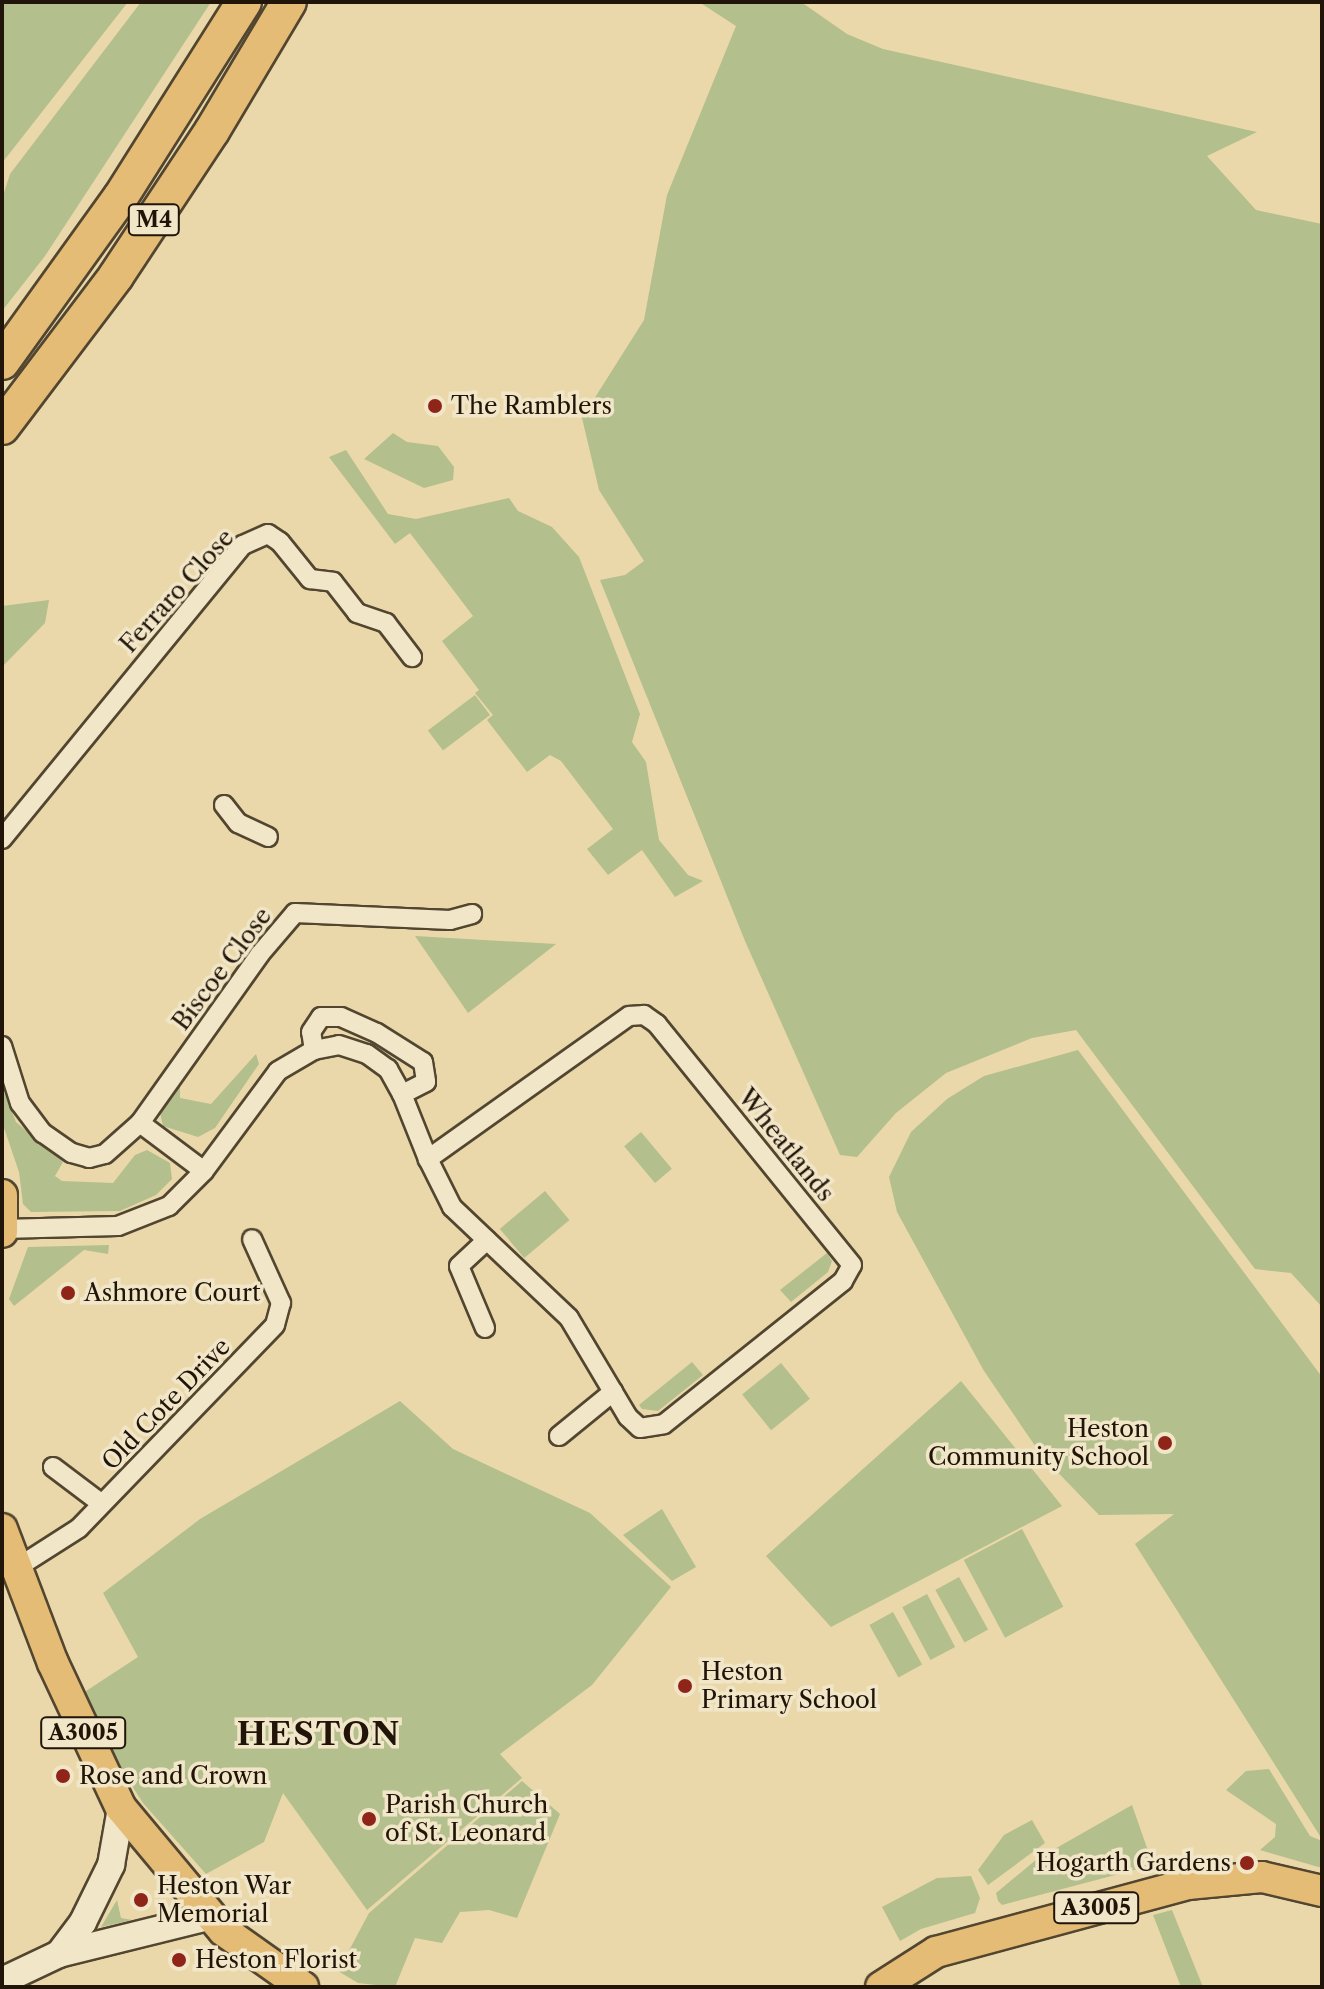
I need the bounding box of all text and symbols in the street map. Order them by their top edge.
road number: M4 [126,202,182,238]
place label: The Ramblers [451,392,612,420]
marker: The Ramblers [426,397,444,415]
street label: Ferraro Close [114,523,240,659]
street label: Biscoe Close [167,902,277,1036]
street label: Wheatlands [732,1083,840,1207]
place label: Ashmore Court [84,1279,261,1307]
marker: Ashmore Court [59,1284,77,1302]
street label: Old Cote Drive [96,1332,236,1476]
place label: Heston Community School [927,1415,1149,1471]
marker: Heston Community School [1156,1434,1174,1452]
place label: Heston Primary School [701,1658,878,1714]
marker: Heston Primary School [676,1677,694,1695]
road number: A3005 [39,1715,127,1751]
district label: HESTON [237,1715,401,1753]
place label: Rose and Crown [79,1762,267,1790]
marker: Rose and Crown [54,1767,72,1785]
place label: Parish Church of St. Leonard [385,1791,548,1847]
marker: Parish Church of St. Leonard [360,1810,378,1828]
place label: Hogarth Gardens [1036,1849,1231,1877]
marker: Hogarth Gardens [1238,1854,1256,1872]
place label: Heston War Memorial [157,1872,292,1928]
road number: A3005 [1052,1890,1140,1926]
marker: Heston War Memorial [132,1891,150,1909]
place label: Heston Florist [195,1946,357,1974]
marker: Heston Florist [170,1951,188,1969]

